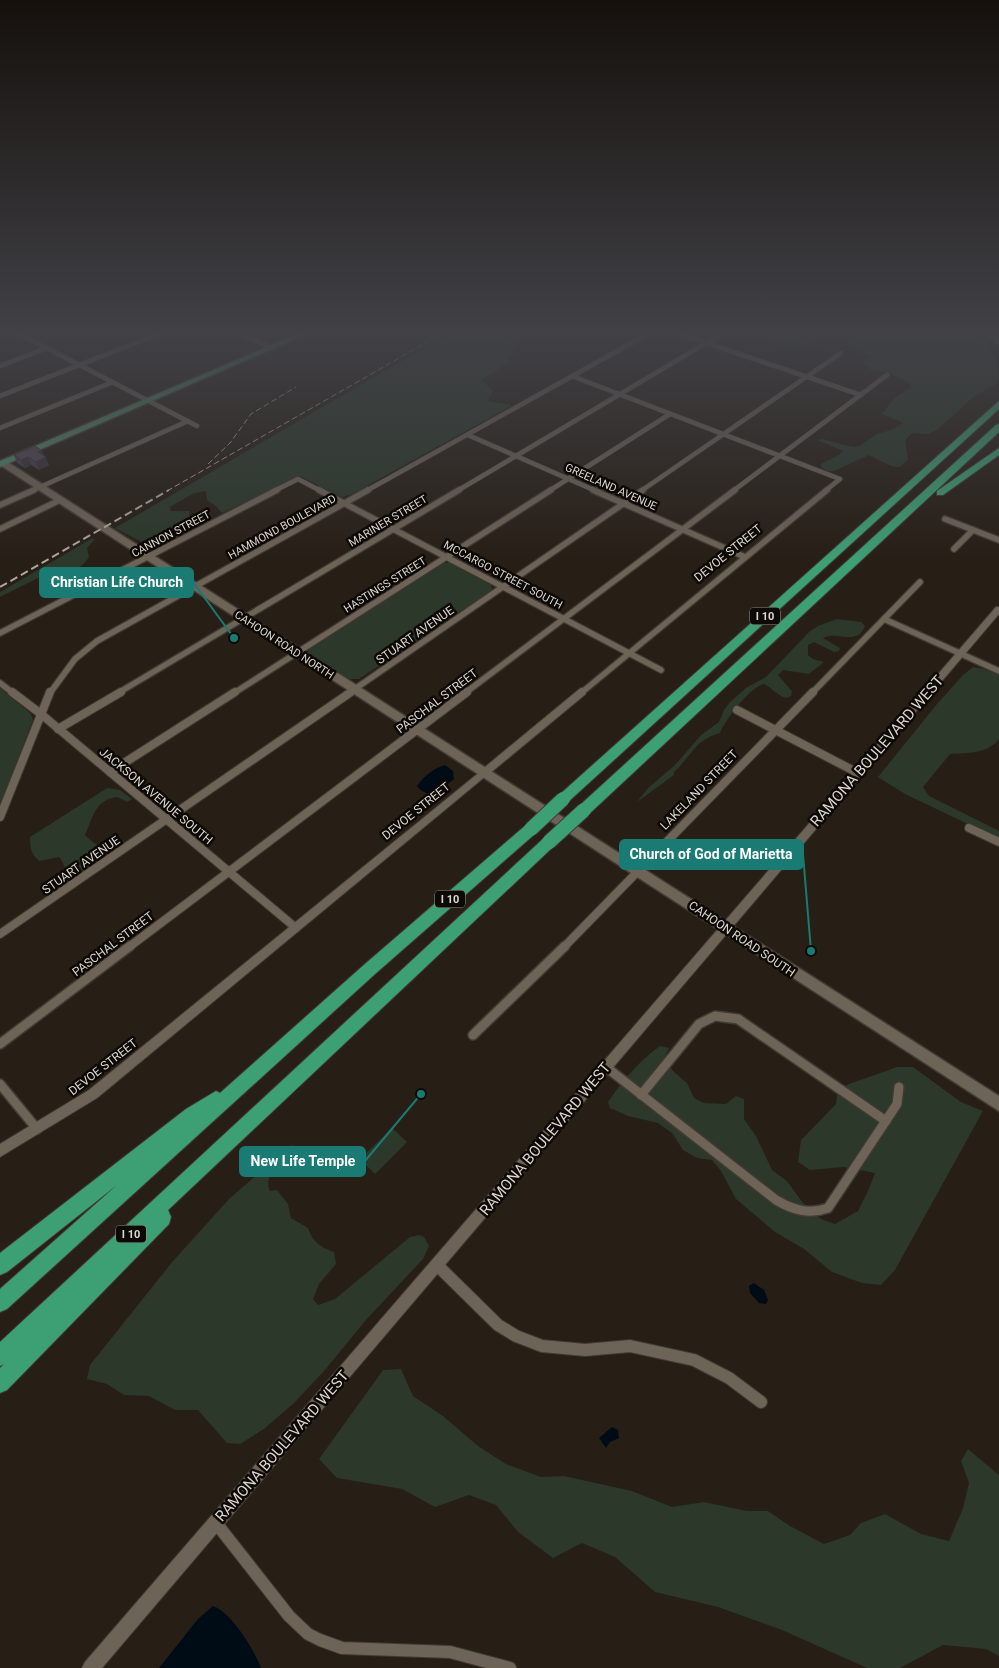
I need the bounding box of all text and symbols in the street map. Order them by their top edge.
street label: GREELAND AVENUE [563,461,659,513]
street label: HAMMOND BOULEVARD [226,492,338,562]
street label: MARINER STREET [346,492,430,550]
street label: CANNON STREET [129,508,213,560]
street label: DEVOE STREET [691,521,765,585]
street label: MCCARGO STREET SOUTH [441,538,565,612]
street label: HASTINGS STREET [341,554,429,616]
callout: Christian Life Church [40,568,193,597]
text: Christian Life Church [51,574,183,590]
street label: STUART AVENUE [373,603,457,667]
street label: CAHOON ROAD NORTH [232,608,336,682]
road number: I 10 [750,608,780,624]
street label: PASCHAL STREET [394,666,480,736]
street label: RAMONA BOULEVARD WEST [807,672,947,830]
street label: JACKSON AVENUE SOUTH [97,745,215,847]
street label: LAKELAND STREET [657,747,741,833]
street label: DEVOE STREET [379,779,453,843]
street label: STUART AVENUE [39,833,123,897]
callout: Church of God of Marietta [620,840,803,869]
text: Church of God of Marietta [629,846,793,862]
road number: I 10 [435,891,465,908]
street label: CAHOON ROAD SOUTH [686,898,798,980]
street label: PASCHAL STREET [70,909,156,979]
street label: DEVOE STREET [66,1036,140,1098]
street label: RAMONA BOULEVARD WEST [476,1059,614,1219]
callout: New Life Temple [240,1147,365,1176]
text: New Life Temple [251,1153,356,1169]
road number: I 10 [116,1226,146,1242]
street label: RAMONA BOULEVARD WEST [212,1367,352,1525]

